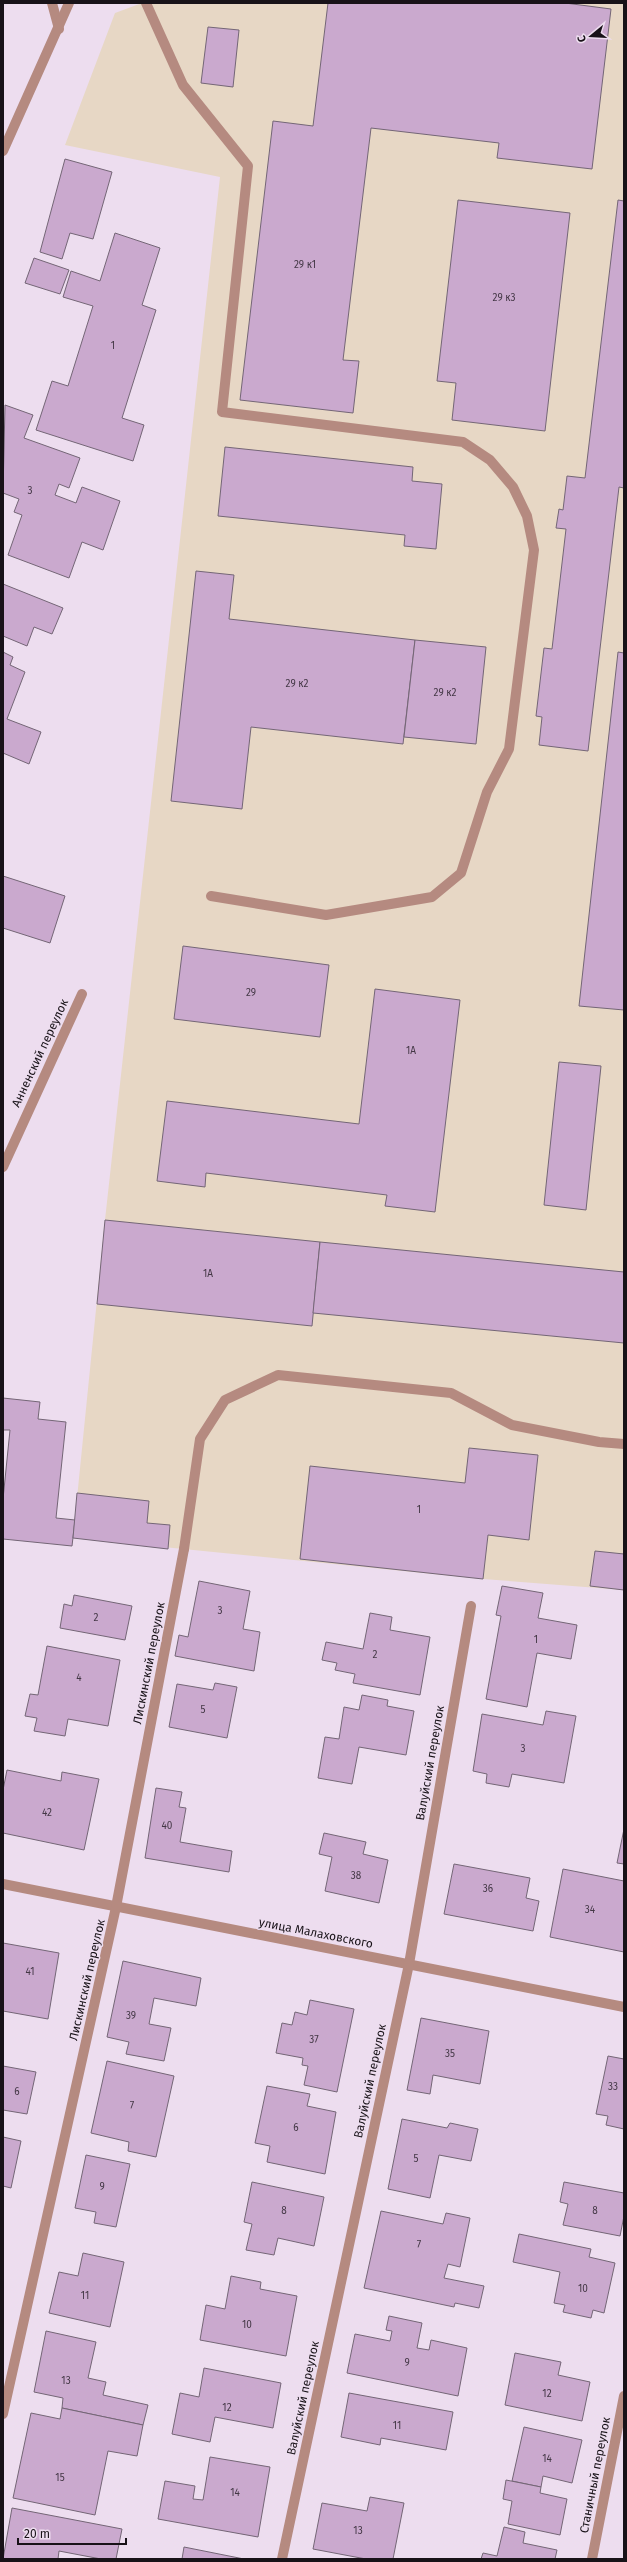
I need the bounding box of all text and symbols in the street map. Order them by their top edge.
north arrow [571,16,611,56]
text: С [575,33,589,44]
house number: 29 к1 [294,259,316,271]
house number: 29 к3 [493,292,515,304]
house number: 1 [111,340,115,352]
house number: 3 [28,485,33,497]
house number: 29 к2 [286,678,308,690]
house number: 29 к2 [434,687,456,699]
house number: 29 [246,987,256,999]
street label: Анненский переулок [9,996,71,1109]
house number: 1А [406,1045,416,1057]
house number: 1А [203,1268,213,1280]
house number: 1 [417,1504,421,1516]
street label: Лискинский переулок [130,1600,168,1725]
house number: 3 [218,1605,223,1617]
house number: 2 [94,1612,99,1624]
house number: 1 [534,1634,538,1646]
house number: 2 [373,1649,378,1661]
house number: 4 [76,1672,82,1684]
house number: 5 [200,1704,206,1716]
street label: Валуйский переулок [413,1704,447,1822]
house number: 3 [521,1743,526,1755]
house number: 42 [42,1807,52,1819]
house number: 40 [162,1820,173,1832]
house number: 38 [351,1870,362,1882]
house number: 36 [483,1883,493,1895]
house number: 34 [585,1904,596,1916]
street label: улица Малаховского [258,1915,374,1951]
street label: Лискинский переулок [66,1917,108,2042]
house number: 41 [25,1966,35,1978]
house number: 39 [126,2010,136,2022]
street label: Валуйский переулок [351,2022,389,2139]
house number: 37 [309,2034,319,2046]
house number: 35 [445,2048,455,2060]
house number: 33 [608,2081,618,2093]
house number: 6 [14,2086,20,2098]
house number: 7 [130,2100,135,2112]
house number: 6 [293,2122,299,2134]
house number: 5 [413,2153,419,2165]
house number: 9 [99,2181,105,2193]
house number: 8 [281,2205,287,2217]
house number: 8 [592,2205,598,2217]
house number: 7 [417,2239,422,2251]
house number: 10 [578,2283,588,2295]
house number: 11 [81,2290,89,2302]
house number: 10 [242,2319,252,2331]
street label: Валуйский переулок [284,2339,322,2456]
house number: 9 [404,2357,410,2369]
house number: 13 [61,2375,71,2387]
house number: 12 [542,2388,552,2400]
house number: 12 [222,2402,232,2414]
street label: Станичный переулок [577,2415,613,2534]
house number: 11 [393,2420,401,2432]
house number: 14 [542,2453,553,2465]
house number: 15 [55,2472,65,2484]
house number: 14 [230,2487,241,2499]
scale bar [18,2520,126,2546]
house number: 13 [353,2525,363,2537]
text: 20 m [24,2527,50,2541]

